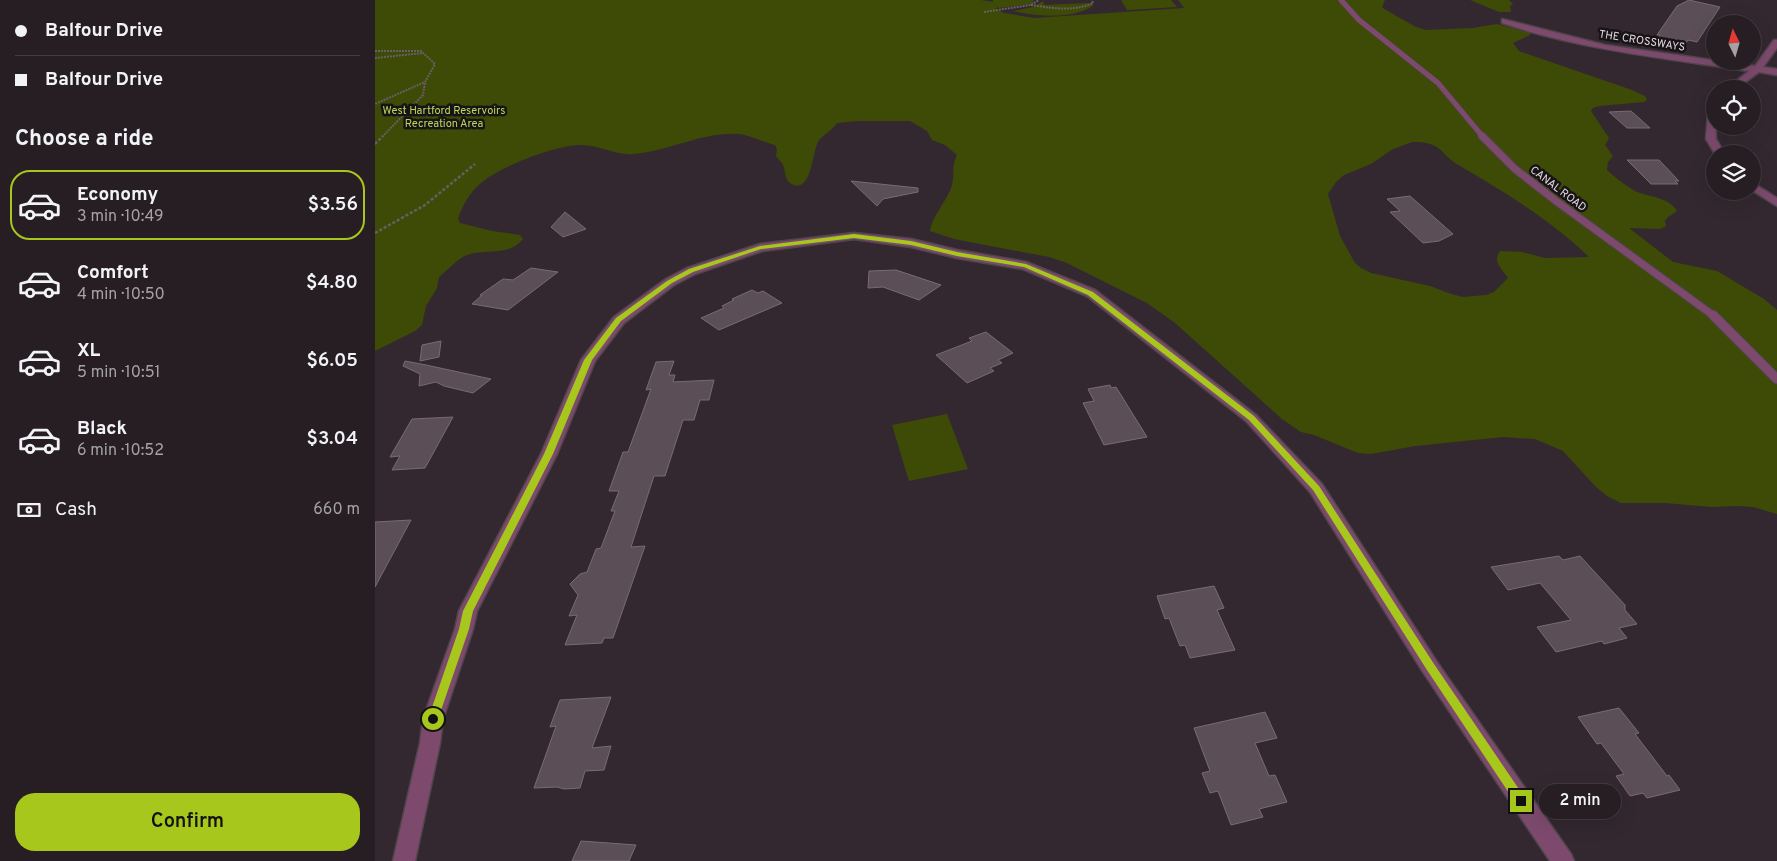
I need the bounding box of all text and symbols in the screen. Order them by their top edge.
north arrow [1706,15,1761,70]
map controls [1706,15,1761,200]
text: Balfour Drive [45,19,163,43]
street label: THE CROSSWAYS [1598,27,1686,55]
text: Balfour Drive [45,68,163,92]
button: locate [1706,80,1761,135]
park label: West Hartford Reservoirs Recreation Area [383,104,505,131]
text: Choose a ride [15,126,153,153]
button: layers [1706,145,1761,200]
street label: CANAL ROAD [1527,163,1589,215]
icon: car [17,183,62,228]
text: Economy [77,183,158,207]
text: $3.56 [308,193,358,217]
text: 3 min · 10:49 [77,207,164,227]
icon: car [17,261,62,306]
text: Comfort [77,261,149,285]
text: $4.80 [306,271,358,295]
text: 4 min · 10:50 [77,285,165,305]
icon: car [17,339,62,384]
text: XL [77,339,100,363]
text: $6.05 [307,349,358,373]
text: 5 min · 10:51 [77,363,161,383]
icon: car [17,417,62,462]
text: Black [77,417,127,441]
text: $3.04 [307,427,358,451]
text: 6 min · 10:52 [77,441,164,461]
icon: cash [15,496,43,524]
text: Cash [55,498,97,522]
text: 660 m [313,500,360,520]
route start [422,708,444,730]
callout: 2 min [1539,784,1621,818]
route end [1510,790,1532,812]
text: 2 min [1559,791,1601,811]
button: Confirm [15,793,360,851]

